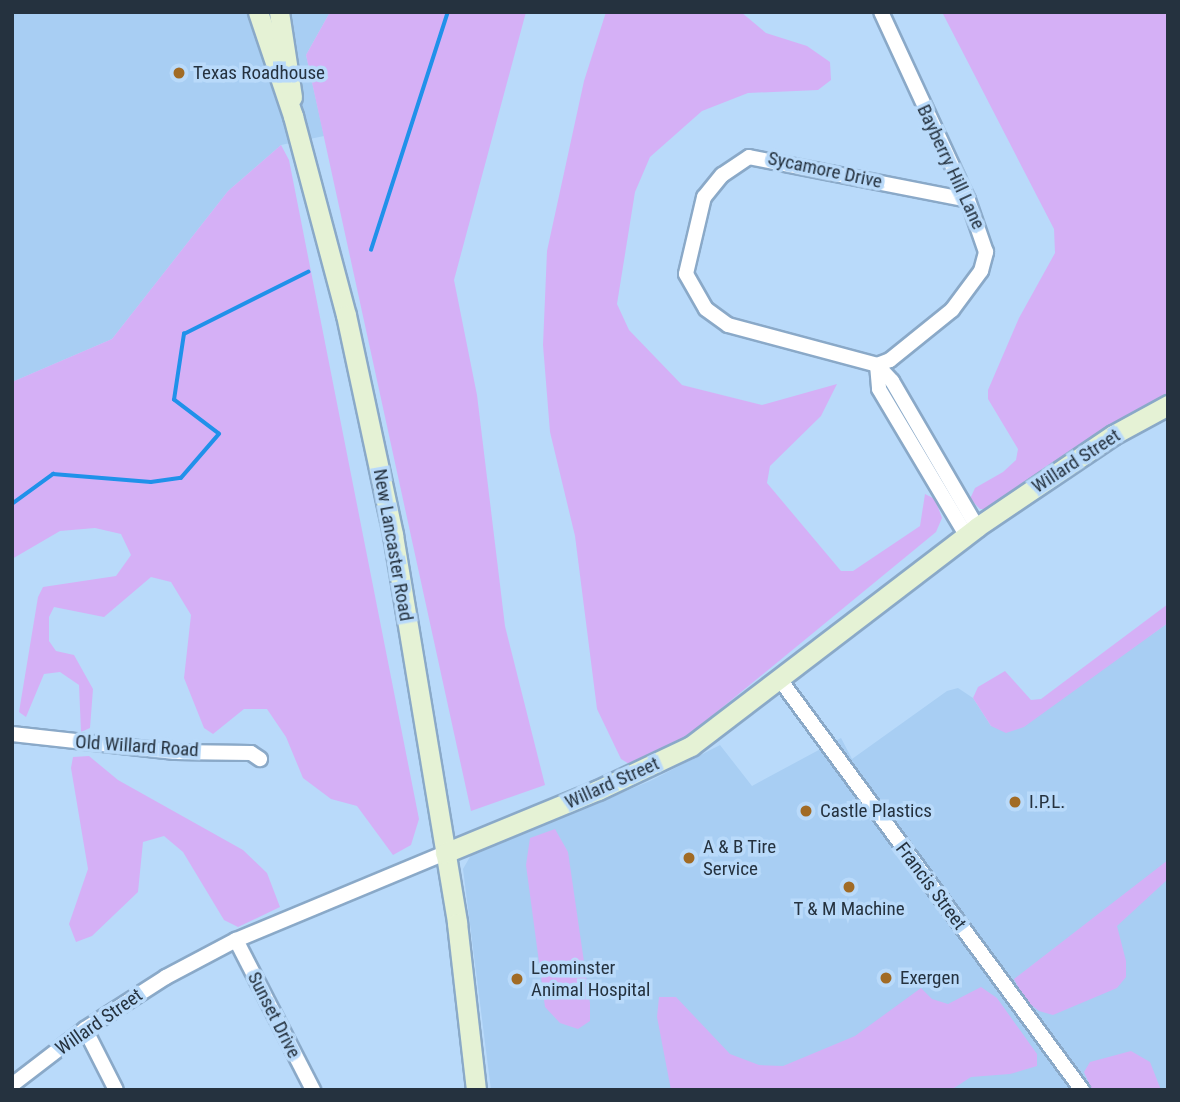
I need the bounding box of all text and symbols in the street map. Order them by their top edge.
place label: Texas Roadhouse [193,62,325,84]
marker: Texas Roadhouse [171,65,187,81]
street label: Bayberry Hill Lane [912,101,990,233]
street label: Sycamore Drive [766,147,884,193]
street label: Willard Street [1028,424,1124,498]
street label: New Lancaster Road [368,467,418,623]
street label: Old Willard Road [74,730,200,762]
street label: Willard Street [561,752,663,814]
place label: I.P.L. [1029,791,1065,813]
marker: I.P.L. [1007,794,1023,810]
place label: Castle Plastics [820,800,932,822]
marker: Castle Plastics [798,803,814,819]
place label: A & B Tire Service [703,836,777,880]
street label: Francis Street [891,838,971,934]
marker: A & B Tire Service [681,850,697,866]
marker: T & M Machine [841,879,857,895]
place label: T & M Machine [793,898,905,920]
place label: Leominster Animal Hospital [531,957,650,1001]
place label: Exergen [900,967,960,989]
street label: Sunset Drive [243,968,305,1062]
marker: Exergen [878,970,894,986]
marker: Leominster Animal Hospital [509,971,525,987]
street label: Willard Street [51,984,147,1060]

